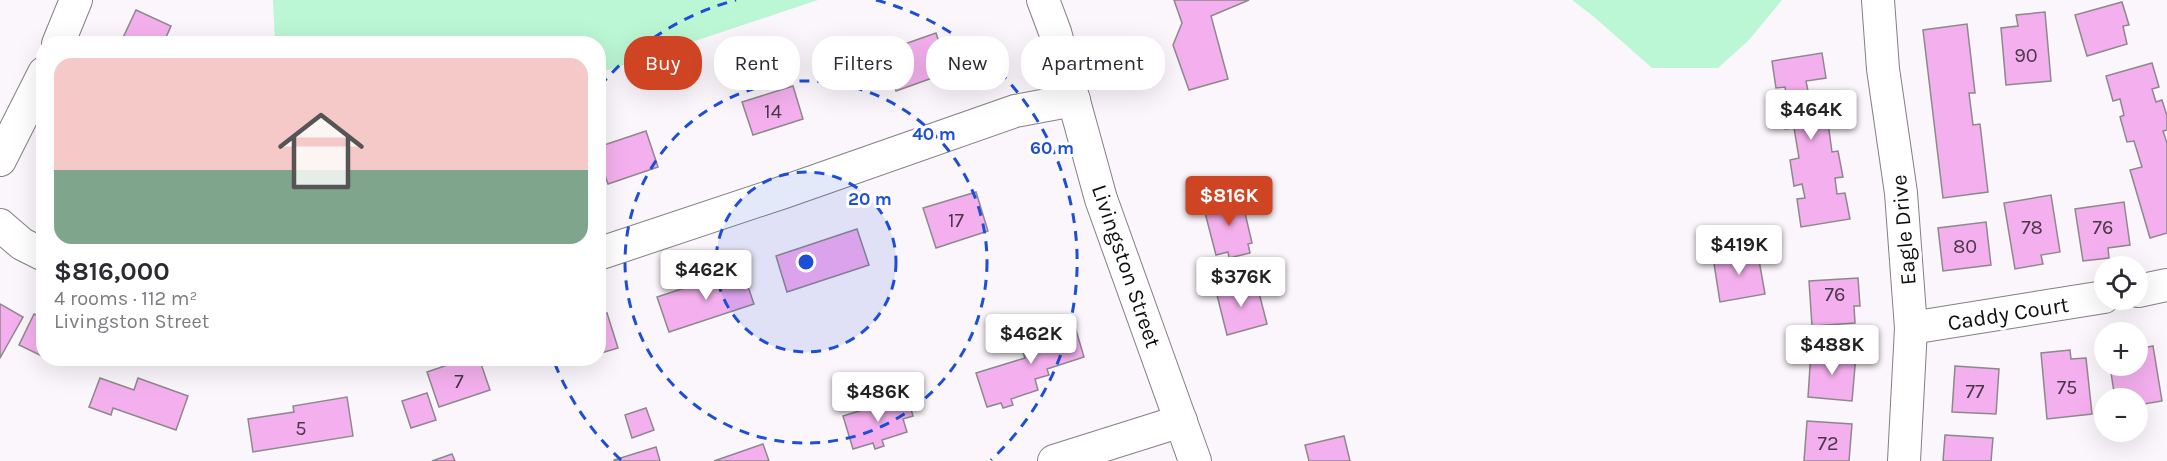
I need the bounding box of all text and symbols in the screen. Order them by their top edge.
chip: Buy [624,36,702,90]
chip: Rent [714,36,800,90]
chip: Filters [812,36,914,90]
chip: New [926,36,1009,90]
chip: Apartment [1021,36,1165,90]
house number: 90 [2014,44,2038,67]
pin: $464K [1769,90,1853,141]
icon: home [267,97,375,205]
text: $464K [1780,98,1842,121]
house number: 14 [764,100,782,123]
text: 40 m [912,123,956,145]
text: 60 m [1030,137,1074,159]
street label: Eagle Drive [1886,174,1922,286]
pin: $816K [1187,176,1271,227]
street label: Livingston Street [1086,181,1166,351]
text: $816K [1199,184,1259,207]
text: 20 m [848,188,892,210]
house number: 17 [948,209,965,232]
house number: 78 [2021,216,2043,239]
house number: 76 [2093,216,2113,239]
pin: $419K [1697,225,1781,276]
text: $419K [1710,233,1768,256]
house number: 80 [1953,235,1977,258]
pin: $462K [664,250,748,301]
centre of rings [796,252,816,272]
text: $816,000 [54,256,170,287]
map controls [2094,256,2148,442]
button: locate [2094,256,2148,310]
pin: $376K [1199,257,1283,308]
text: $462K [675,258,738,281]
text: $376K [1210,265,1272,288]
house number: 76 [1825,283,1845,306]
text: 4 rooms · 112 m² [54,287,198,310]
street label: Caddy Court [1946,292,2071,336]
text: Livingston Street [54,310,209,333]
pin: $462K [989,314,1073,365]
text: $462K [1000,322,1063,345]
button: + [2094,322,2148,376]
pin: $488K [1790,325,1874,376]
text: $488K [1800,333,1864,356]
house number: 7 [454,370,464,393]
pin: $486K [836,372,920,423]
house number: 75 [2057,376,2077,399]
text: $486K [846,380,910,403]
house number: 77 [1966,380,1985,403]
button: − [2094,388,2148,442]
house number: 5 [295,417,307,440]
house number: 72 [1818,432,1838,455]

